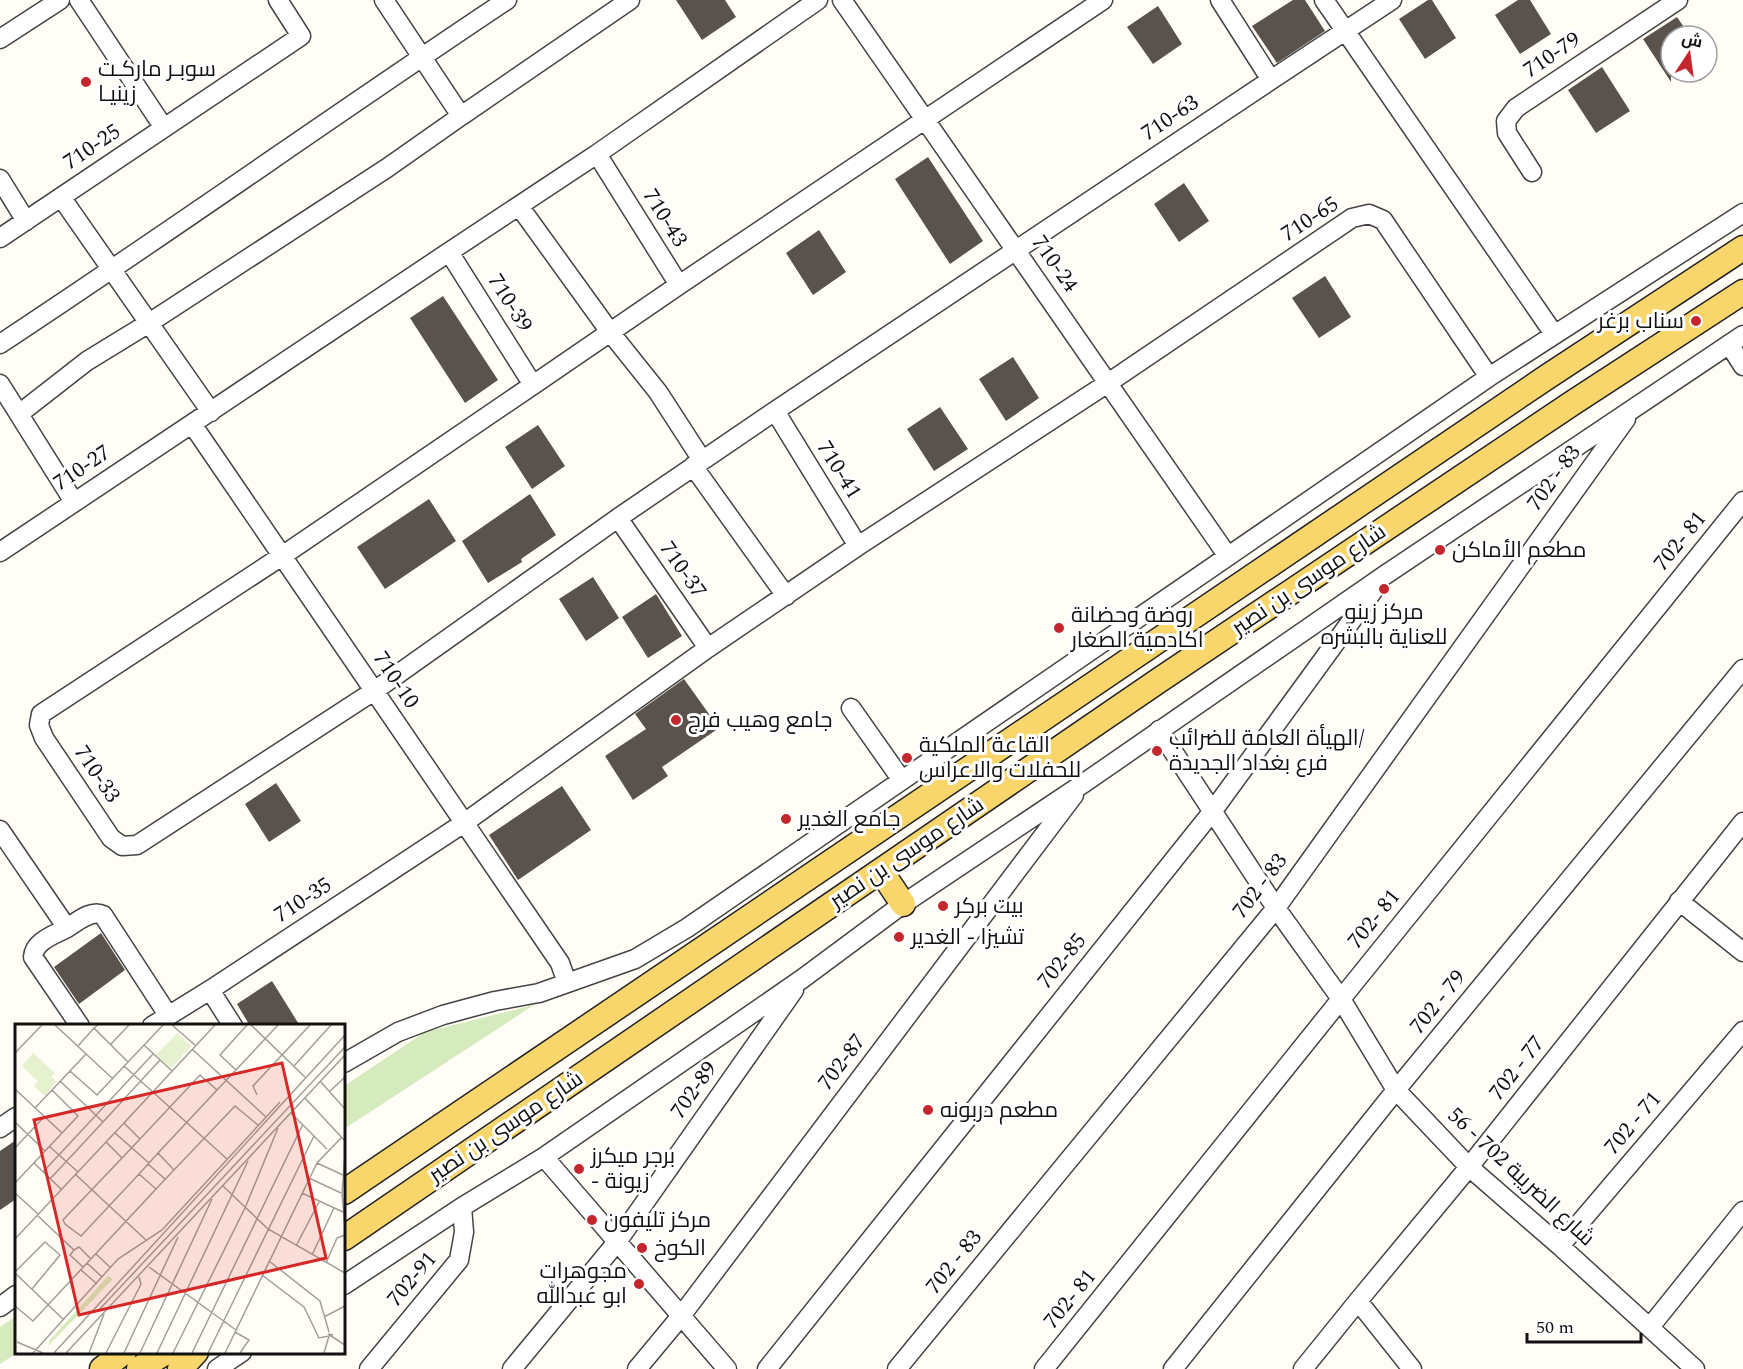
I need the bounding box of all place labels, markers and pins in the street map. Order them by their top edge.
place label: سوبـر ماركـت زينيـا [98,53,216,111]
marker: سوبـر ماركـت زينيـا [79,75,93,89]
place label: سناب برغر [1596,305,1684,338]
marker: سناب برغر [1689,314,1703,328]
place label: مطعم الأماكن [1452,534,1586,567]
marker: مطعم الأماكن [1433,543,1447,557]
marker: مركز زينو للعناية بالبشره [1377,582,1391,596]
place label: مركز زينو للعناية بالبشره [1321,596,1447,654]
place label: روضة وحضانة اكادمية الصغار [1069,599,1204,657]
marker: روضة وحضانة اكادمية الصغار [1052,621,1066,635]
place label: جامع وهيب فرج [688,704,832,737]
marker: جامع وهيب فرج [669,713,683,727]
place label: الهيأة العامة للضرائب/ فرع بغداد الجديدة [1169,722,1365,780]
place label: القاعة الملكية للحفلات والاعراس [919,729,1081,787]
marker: الهيأة العامة للضرائب/ فرع بغداد الجديدة [1150,744,1164,758]
marker: القاعة الملكية للحفلات والاعراس [900,751,914,765]
place label: جامع الغدير [796,803,900,836]
marker: جامع الغدير [779,812,793,826]
place label: بيت بركر [953,890,1024,923]
marker: بيت بركر [936,899,950,913]
place label: تشيزا - الغدير [909,921,1024,954]
marker: تشيزا - الغدير [892,930,906,944]
place label: مطعم دربونه [940,1094,1058,1127]
marker: مطعم دربونه [921,1103,935,1117]
place label: برجر ميكرز - زيونة [589,1140,675,1198]
marker: برجر ميكرز - زيونة [572,1162,586,1176]
place label: مركز تليفون [604,1204,711,1237]
marker: مركز تليفون [585,1213,599,1227]
place label: الكوخ [654,1232,706,1265]
marker: الكوخ [635,1241,649,1255]
place label: مجوهرات ابو عبدالله [537,1255,627,1313]
marker: مجوهرات ابو عبدالله [632,1277,646,1291]

